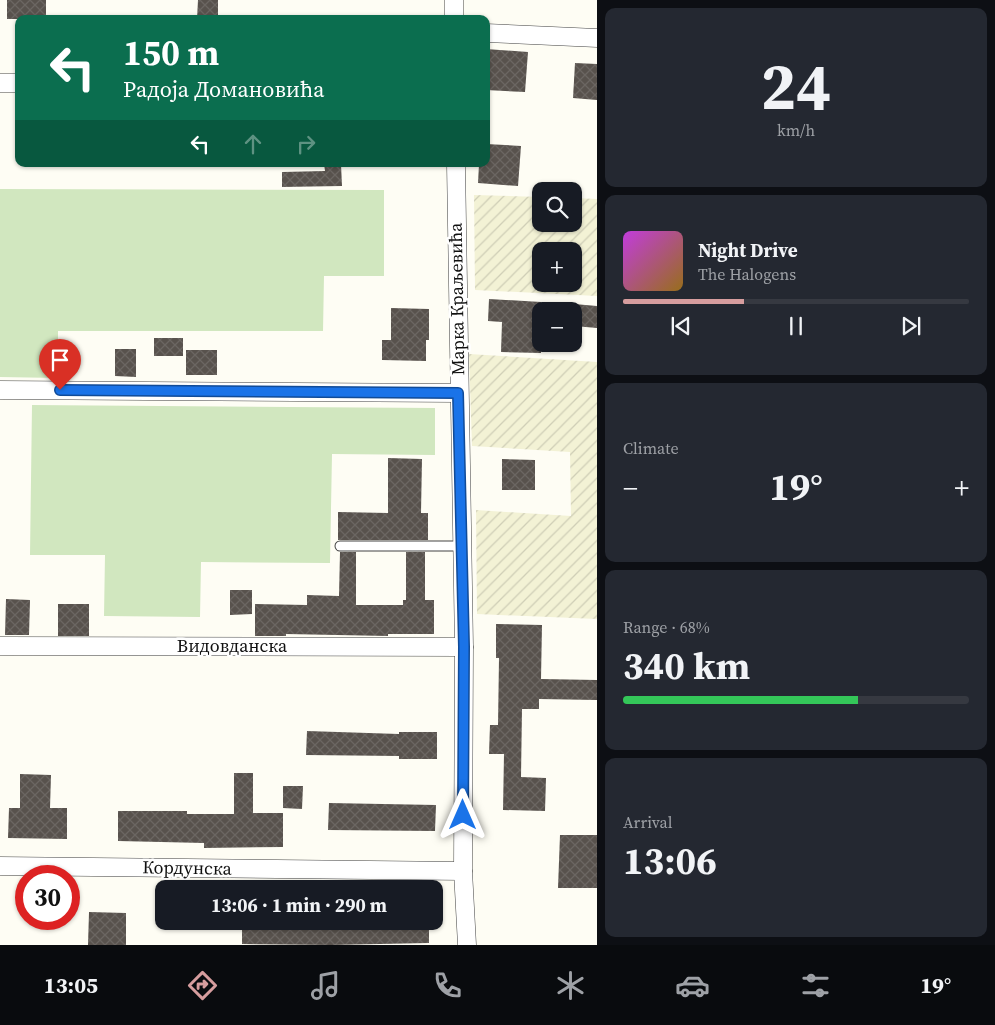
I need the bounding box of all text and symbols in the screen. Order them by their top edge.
text: 150 m [123,29,219,77]
icon: left [40,35,105,100]
text: 24 [761,42,831,131]
text: Радоја Домановића [123,74,324,104]
text: km/h [777,119,815,141]
icon: left [186,130,214,158]
icon: ahead [239,130,267,158]
icon: right [292,130,320,158]
map controls [532,182,582,352]
button: search [532,182,582,232]
street label: Марка Краљевића [443,222,470,376]
text: Night Drive [698,237,798,263]
button: + [532,242,582,292]
text: The Halogens [698,263,796,285]
button: − [532,302,582,352]
icon: previous [667,312,695,340]
icon: pause [782,312,810,340]
icon: next [897,312,925,340]
pin [39,339,81,390]
icon: arrive [46,346,74,374]
text: Climate [623,437,679,459]
text: 19° [769,461,823,513]
text: − [623,469,638,507]
text: + [954,469,969,507]
text: Range · 68% [623,616,710,638]
street label: Видовданска [177,633,288,658]
text: 340 km [623,640,750,692]
position arrow [436,788,488,840]
text: Arrival [623,811,672,833]
text: 13:06 [623,835,717,887]
street label: Кордунска [142,854,233,881]
speed limit sign: 30 [15,865,80,930]
text: 13:06 · 1 min · 290 m [211,892,387,918]
icon: directions [185,968,220,1003]
icon: music [308,968,343,1003]
icon: phone [430,968,465,1003]
icon: climate [553,968,588,1003]
icon: car [675,968,710,1003]
icon: filters [798,968,833,1003]
text: 13:05 [44,970,98,1000]
text: 19° [920,970,951,1000]

